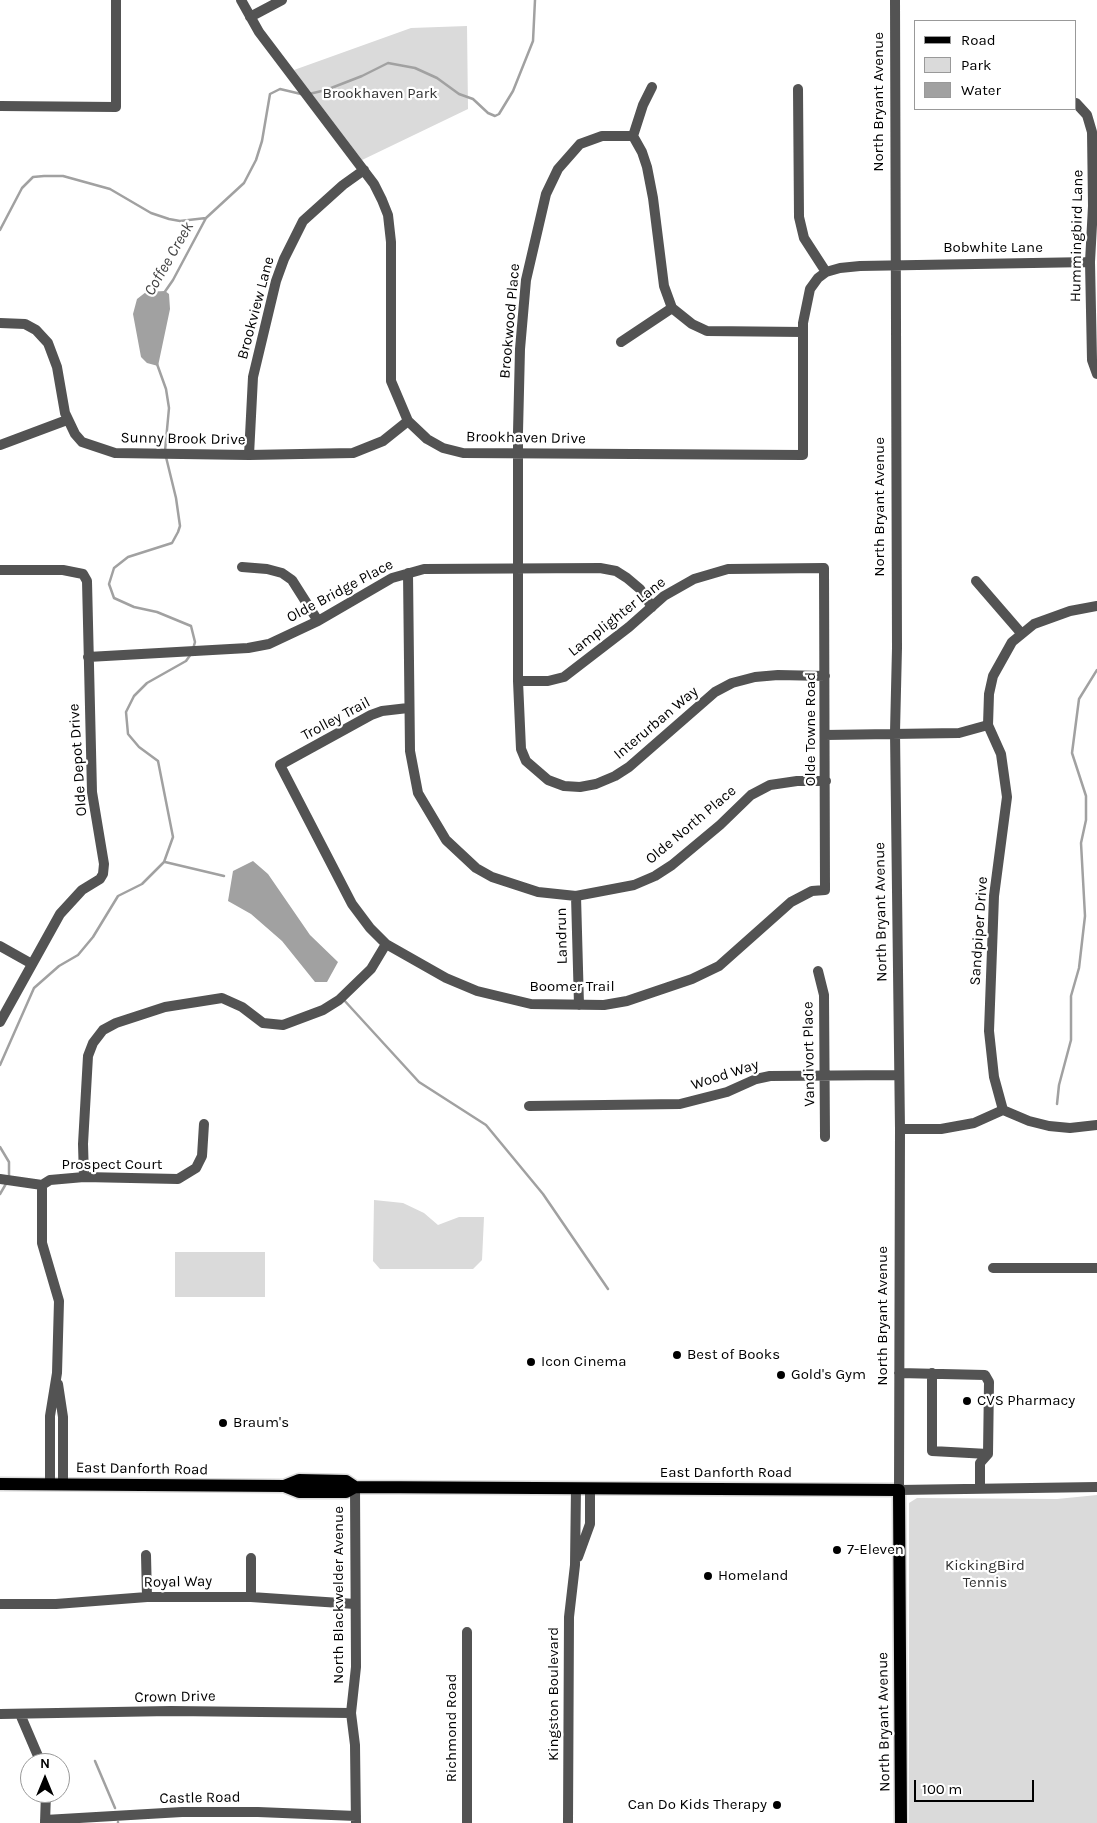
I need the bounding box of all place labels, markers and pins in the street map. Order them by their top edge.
place label: Best of Books [687,1346,780,1364]
marker: Best of Books [671,1349,683,1361]
place label: Icon Cinema [541,1353,626,1371]
marker: Icon Cinema [525,1356,537,1368]
place label: Gold's Gym [791,1366,866,1384]
marker: Gold's Gym [775,1369,787,1381]
place label: CVS Pharmacy [977,1392,1075,1410]
marker: CVS Pharmacy [961,1395,973,1407]
place label: Braum's [233,1414,289,1432]
marker: Braum's [217,1417,229,1429]
place label: 7-Eleven [847,1541,904,1559]
marker: 7-Eleven [831,1544,843,1556]
place label: Homeland [718,1567,788,1585]
marker: Homeland [702,1570,714,1582]
place label: Can Do Kids Therapy [628,1796,767,1814]
marker: Can Do Kids Therapy [771,1799,783,1811]

